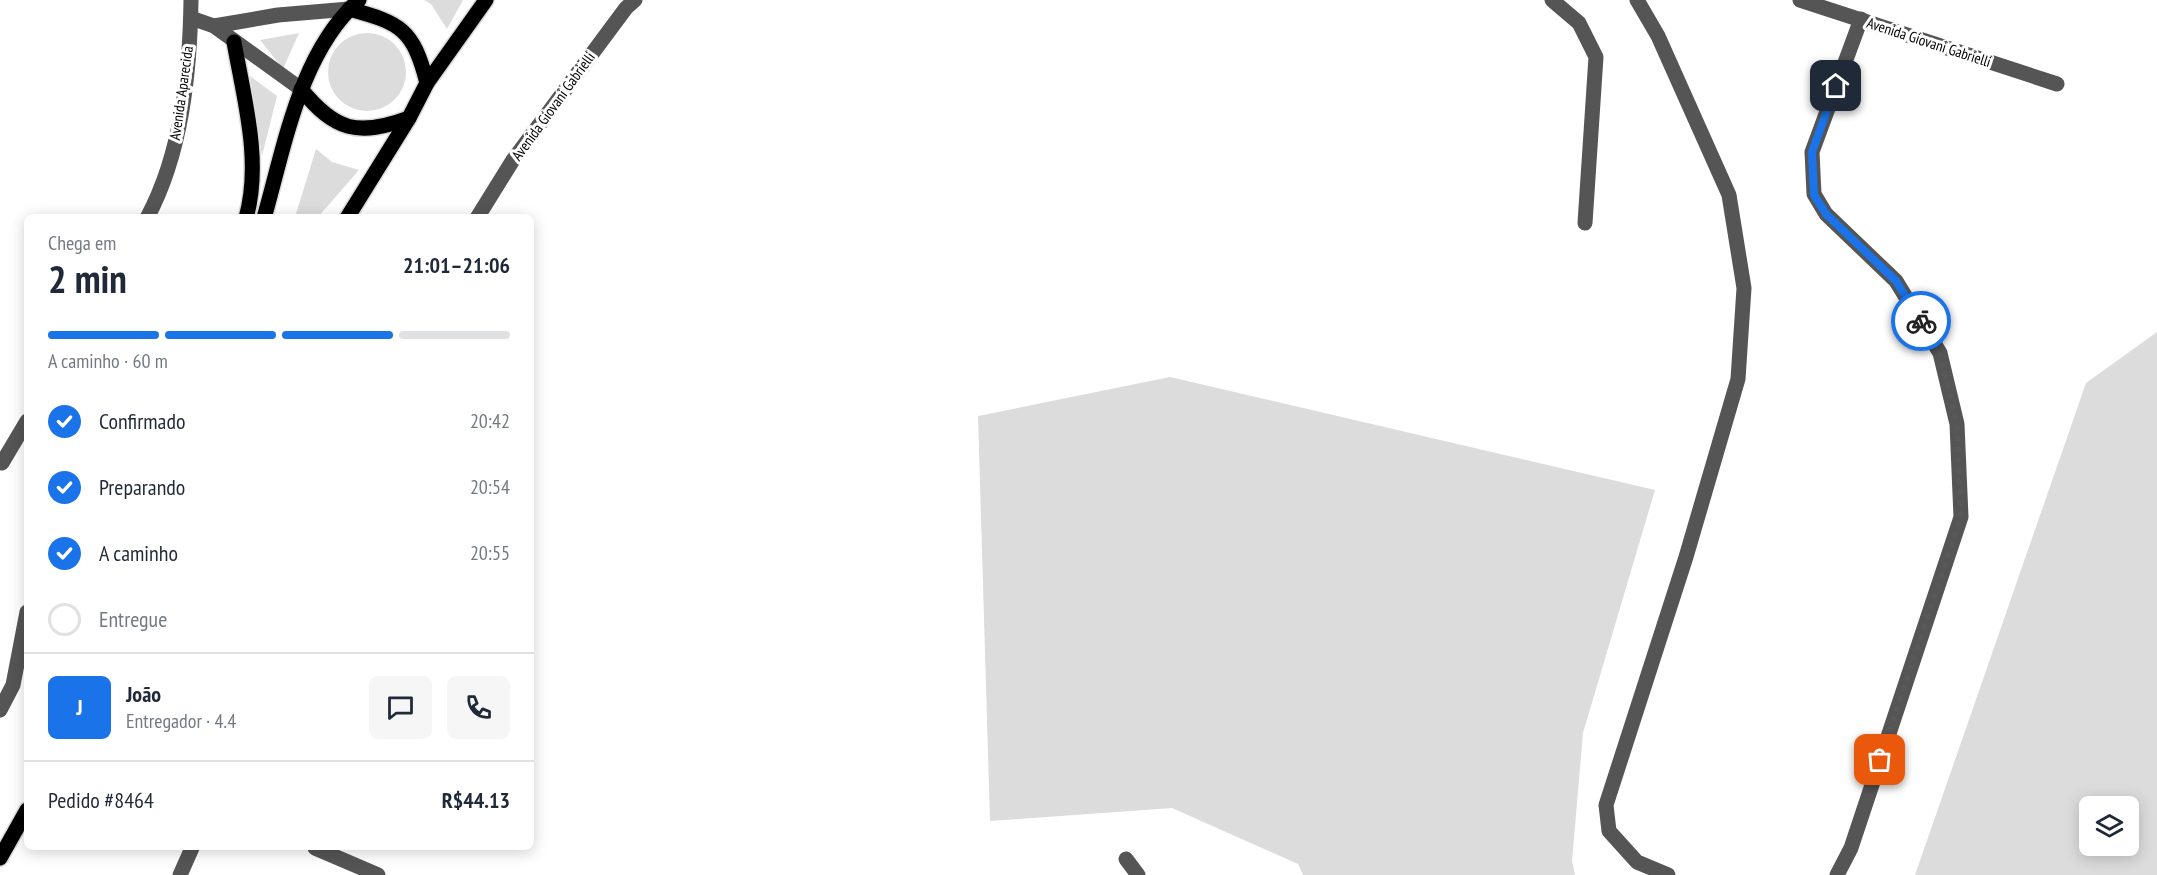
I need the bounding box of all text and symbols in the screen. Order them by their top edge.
street label: Avenida Giovani Gabrielli [1864,13,1994,71]
street label: Avenida Aparecida [165,45,197,141]
street label: Avenida Giovani Gabrielli [507,48,599,164]
pin [1810,60,1861,111]
icon: home [1819,69,1852,102]
text: Chega em [48,230,116,256]
text: 21:01–21:06 [403,251,510,279]
text: 2 min [48,253,127,304]
courier [1891,291,1951,351]
icon: bike [1905,305,1938,338]
text: A caminho · 60 m [48,348,168,374]
icon: check [48,405,81,438]
text: Confirmado [99,407,185,435]
text: 20:42 [470,408,510,434]
icon: check [48,471,81,504]
text: Preparando [99,473,185,501]
text: 20:54 [470,474,510,500]
icon: check [48,537,81,570]
text: A caminho [99,539,178,567]
text: 20:55 [470,540,510,566]
text: Entregue [99,605,167,633]
button: chat [369,676,432,739]
button: phone [447,676,510,739]
text: João [126,680,161,708]
text: J [76,693,83,721]
text: Entregador · 4.4 [126,708,236,734]
pin [1854,734,1905,785]
icon: bag [1863,743,1896,776]
text: Pedido #8464 [48,786,154,814]
text: R$44.13 [442,786,510,814]
map controls [2079,796,2139,856]
button: layers [2079,796,2139,856]

